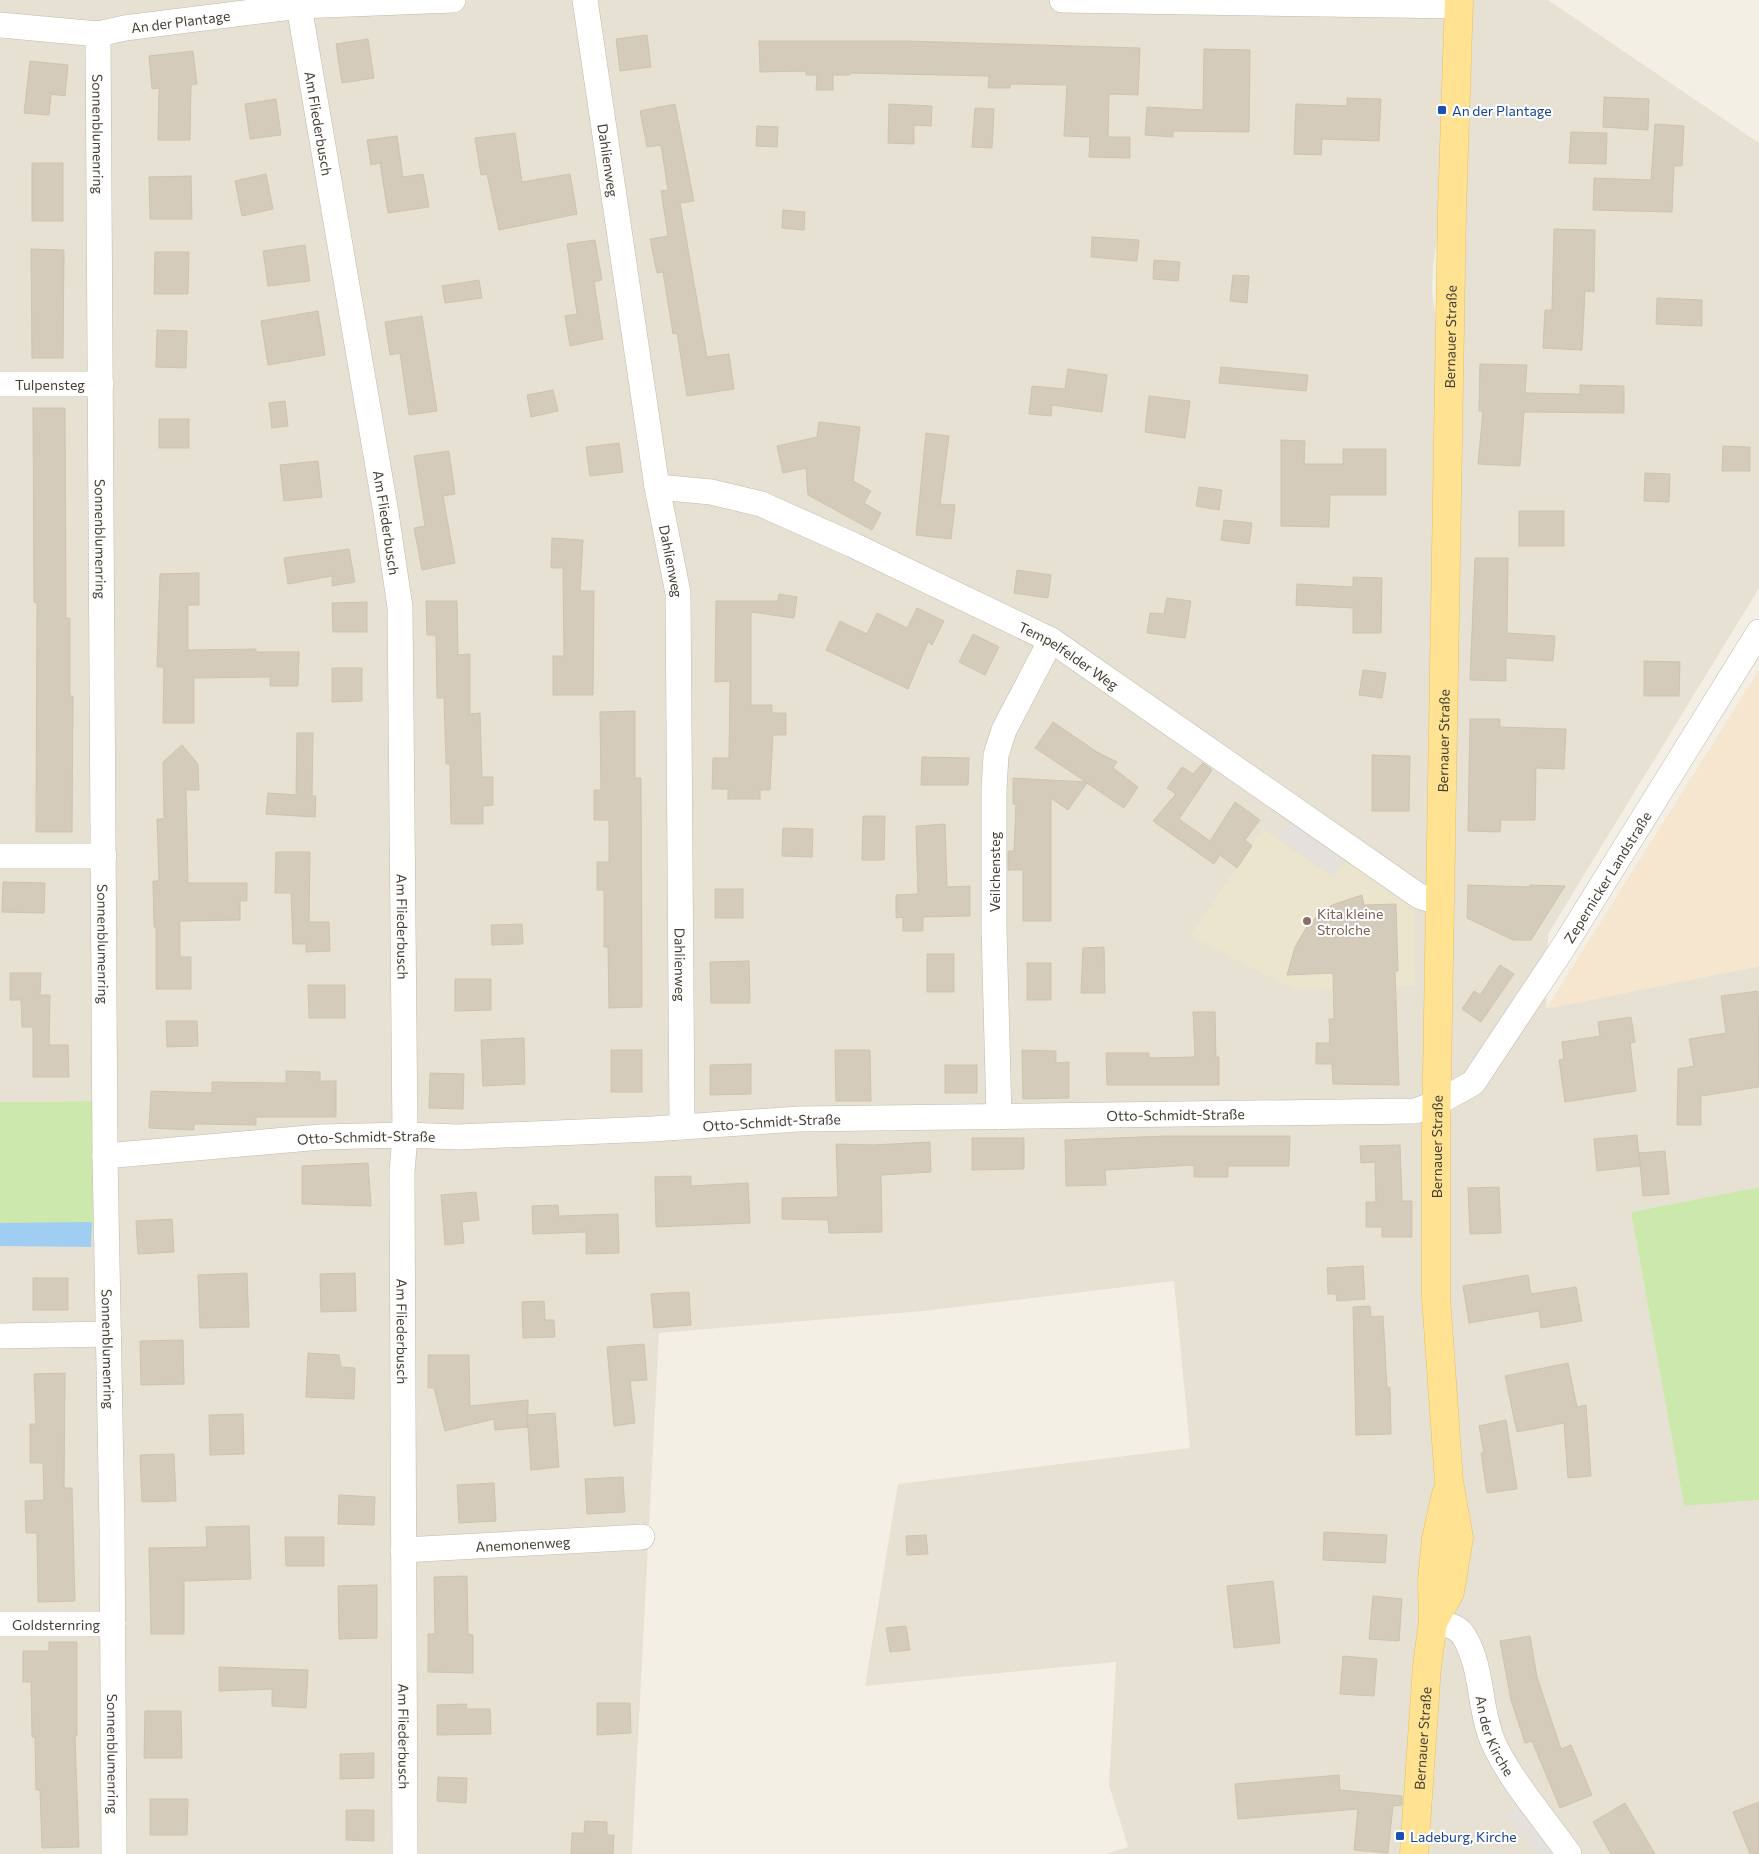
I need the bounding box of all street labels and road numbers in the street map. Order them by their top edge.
street label: An der Plantage [130,6,231,36]
street label: Am Fliederbusch [302,70,336,177]
street label: Sonnenblumenring [90,74,108,195]
street label: Dahlienweg [595,122,623,199]
street label: Bernauer Straße [1440,285,1459,389]
street label: Tulpensteg [15,376,85,393]
street label: Am Fliederbusch [370,469,404,576]
street label: Sonnenblumenring [92,479,110,600]
street label: Dahlienweg [656,523,687,598]
street label: Tempelfelder Weg [1016,617,1122,693]
street label: Bernauer Straße [1433,689,1452,792]
street label: Zepernicker Landstraße [1560,808,1654,946]
street label: Veilchensteg [986,831,1003,912]
street label: Am Fliederbusch [394,874,412,979]
street label: Sonnenblumenring [95,884,113,1005]
street label: Dahlienweg [672,928,690,1002]
street label: Bernauer Straße [1428,1095,1445,1198]
street label: Otto-Schmidt-Straße [1106,1105,1245,1124]
street label: Otto-Schmidt-Straße [702,1110,841,1134]
street label: Otto-Schmidt-Straße [296,1126,436,1148]
street label: Am Fliederbusch [394,1279,411,1384]
street label: Sonnenblumenring [99,1289,118,1410]
street label: Anemonenweg [475,1532,571,1555]
street label: Goldsternring [12,1616,100,1633]
street label: Am Fliederbusch [396,1684,413,1789]
street label: Bernauer Straße [1410,1686,1434,1790]
street label: Sonnenblumenring [105,1694,122,1814]
street label: An der Kirche [1473,1694,1518,1779]

